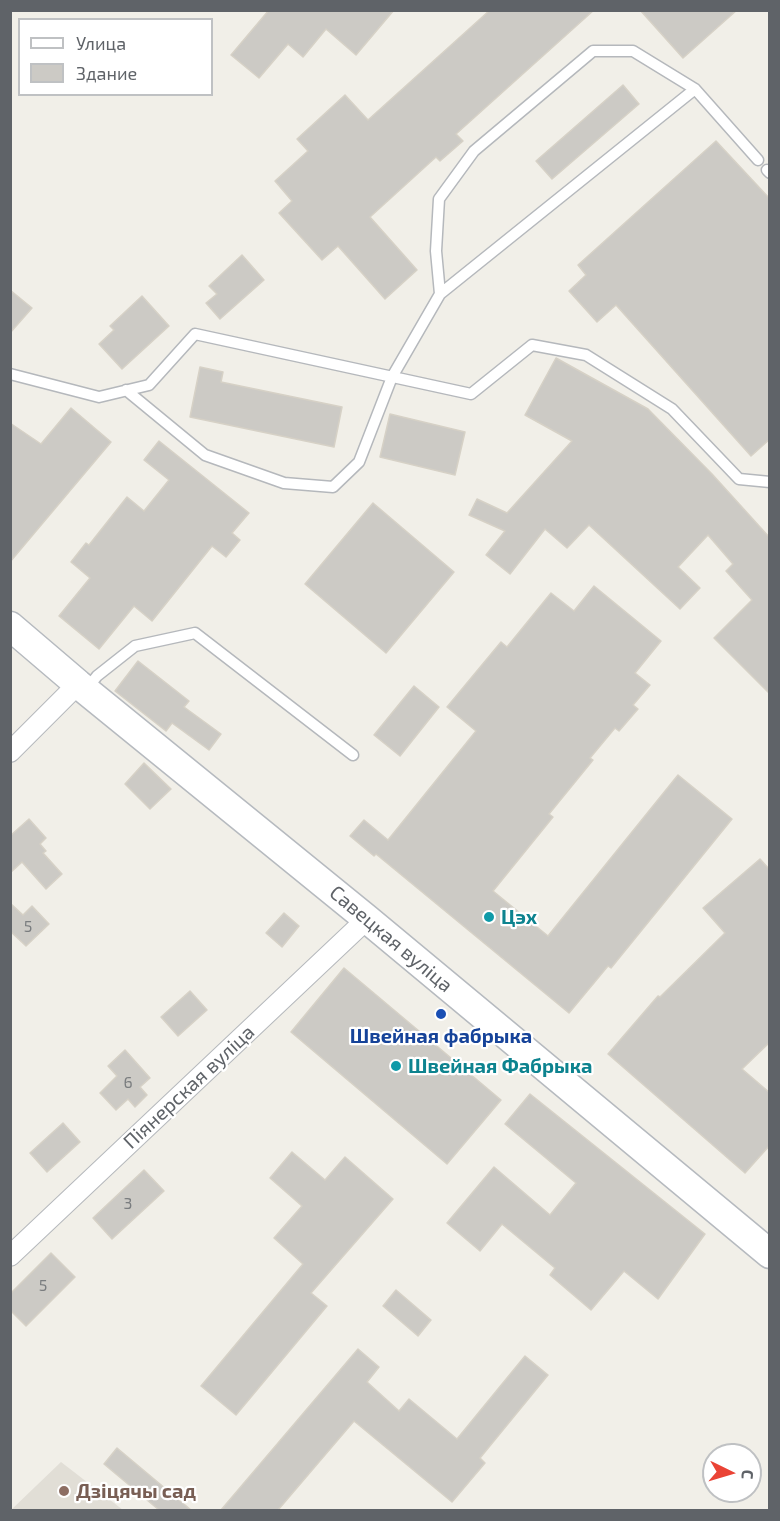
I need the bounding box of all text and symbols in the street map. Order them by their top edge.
legend [18,18,213,96]
text: Улица [76,32,126,54]
text: Здание [76,62,137,84]
street label: Савецкая вуліца [325,881,457,997]
place label: Цэх [501,905,537,929]
marker: Цэх [482,910,496,924]
house number: 5 [24,917,32,937]
marker: Швейная фабрыка [434,1007,448,1021]
street label: Піянерская вуліца [119,1020,259,1154]
place label: Швейная фабрыка [350,1024,532,1048]
place label: Швейная Фабрыка [408,1054,592,1078]
marker: Швейная Фабрыка [389,1059,403,1073]
house number: 6 [123,1073,133,1093]
house number: 3 [124,1194,132,1214]
house number: 5 [39,1276,47,1296]
north arrow [702,1443,762,1503]
text: С [739,1469,758,1480]
place label: Дзіцячы сад [76,1479,196,1503]
marker: Дзіцячы сад [57,1484,71,1498]

